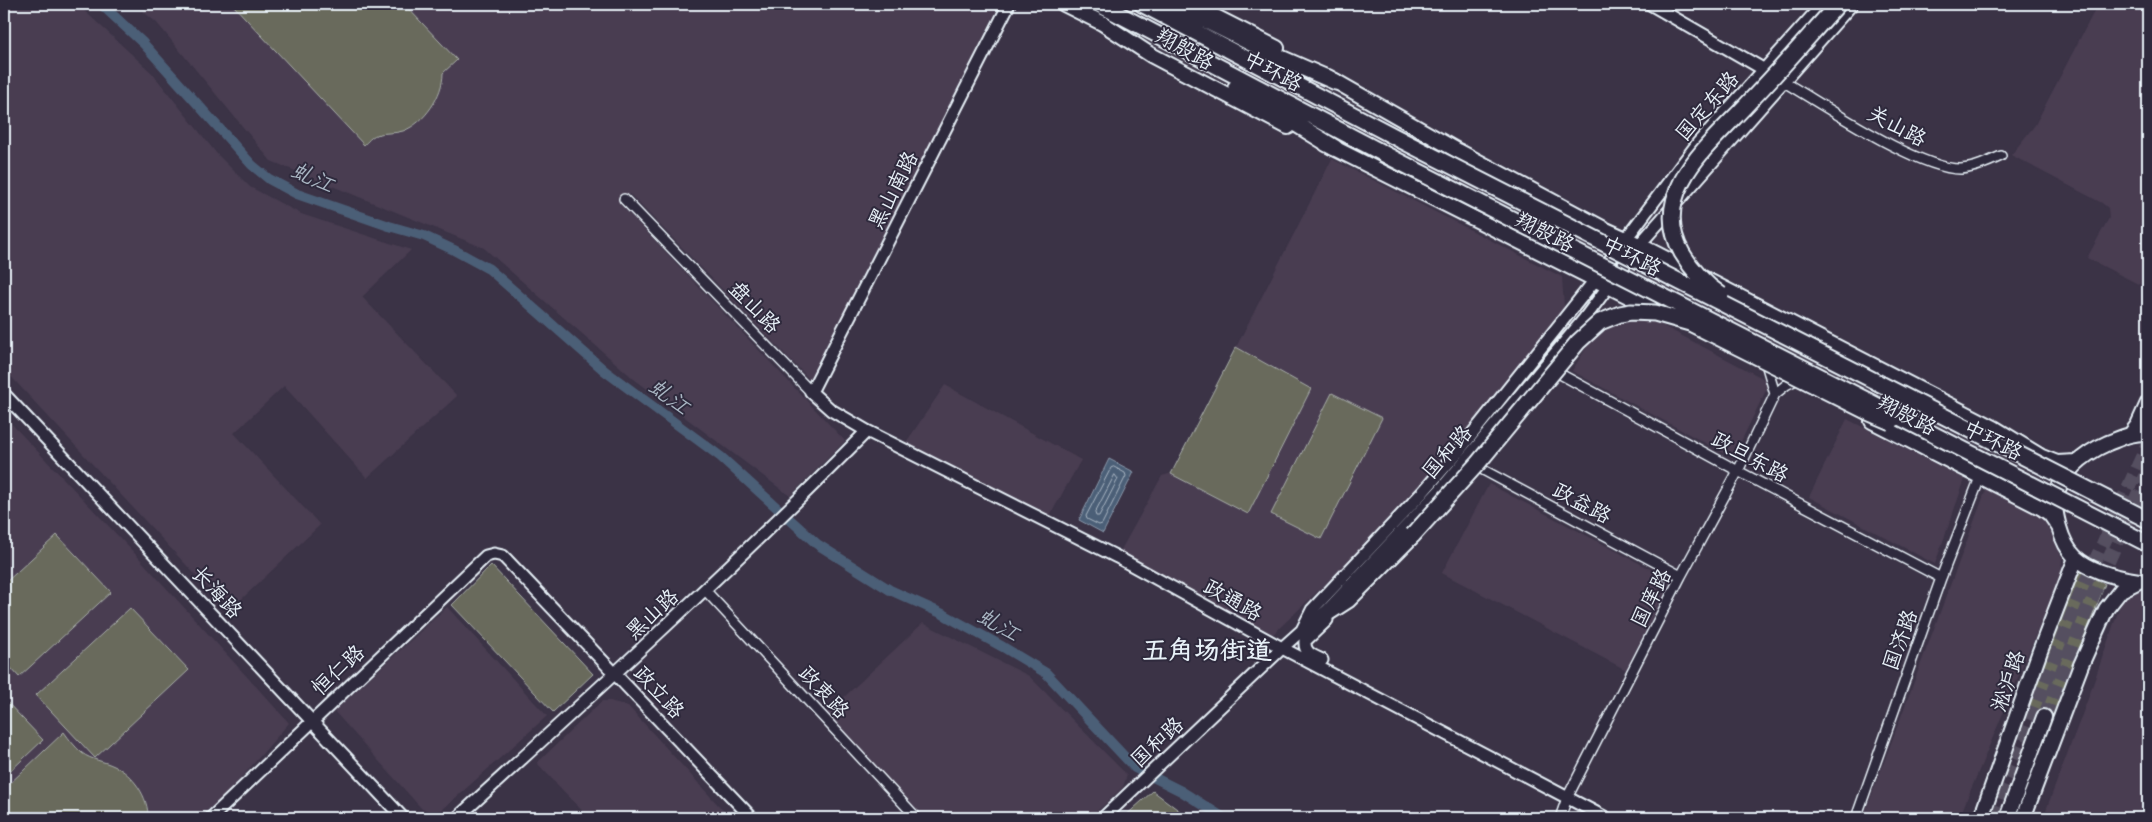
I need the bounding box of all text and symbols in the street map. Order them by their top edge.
street label: 翔殷路 [1152,22,1219,75]
street label: 中环路 [1240,45,1307,96]
street label: 国定东路 [1670,66,1744,146]
street label: 关山路 [1864,100,1931,151]
street label: 黑山南路 [862,147,923,233]
water label: 虬江 [287,156,339,199]
street label: 翔殷路 [1511,206,1579,257]
street label: 中环路 [1598,230,1666,281]
street label: 盘山路 [724,275,786,338]
water label: 虬江 [644,372,696,421]
street label: 翔殷路 [1873,389,1941,440]
street label: 中环路 [1959,414,2027,465]
street label: 国和路 [1417,420,1477,484]
street label: 政旦东路 [1707,426,1793,487]
street label: 政益路 [1549,477,1616,528]
street label: 长海路 [187,560,248,623]
street label: 国庠路 [1625,564,1676,632]
street label: 政通路 [1200,573,1267,626]
street label: 黑山路 [620,583,683,644]
water label: 虬江 [973,602,1025,648]
street label: 国济路 [1877,606,1922,674]
district label: 五角场街道 [1142,634,1272,666]
street label: 恒仁路 [306,639,369,700]
street label: 淞沪路 [1985,647,2030,715]
street label: 政立路 [629,660,690,723]
street label: 政衷路 [794,660,855,723]
street label: 国和路 [1125,711,1188,772]

